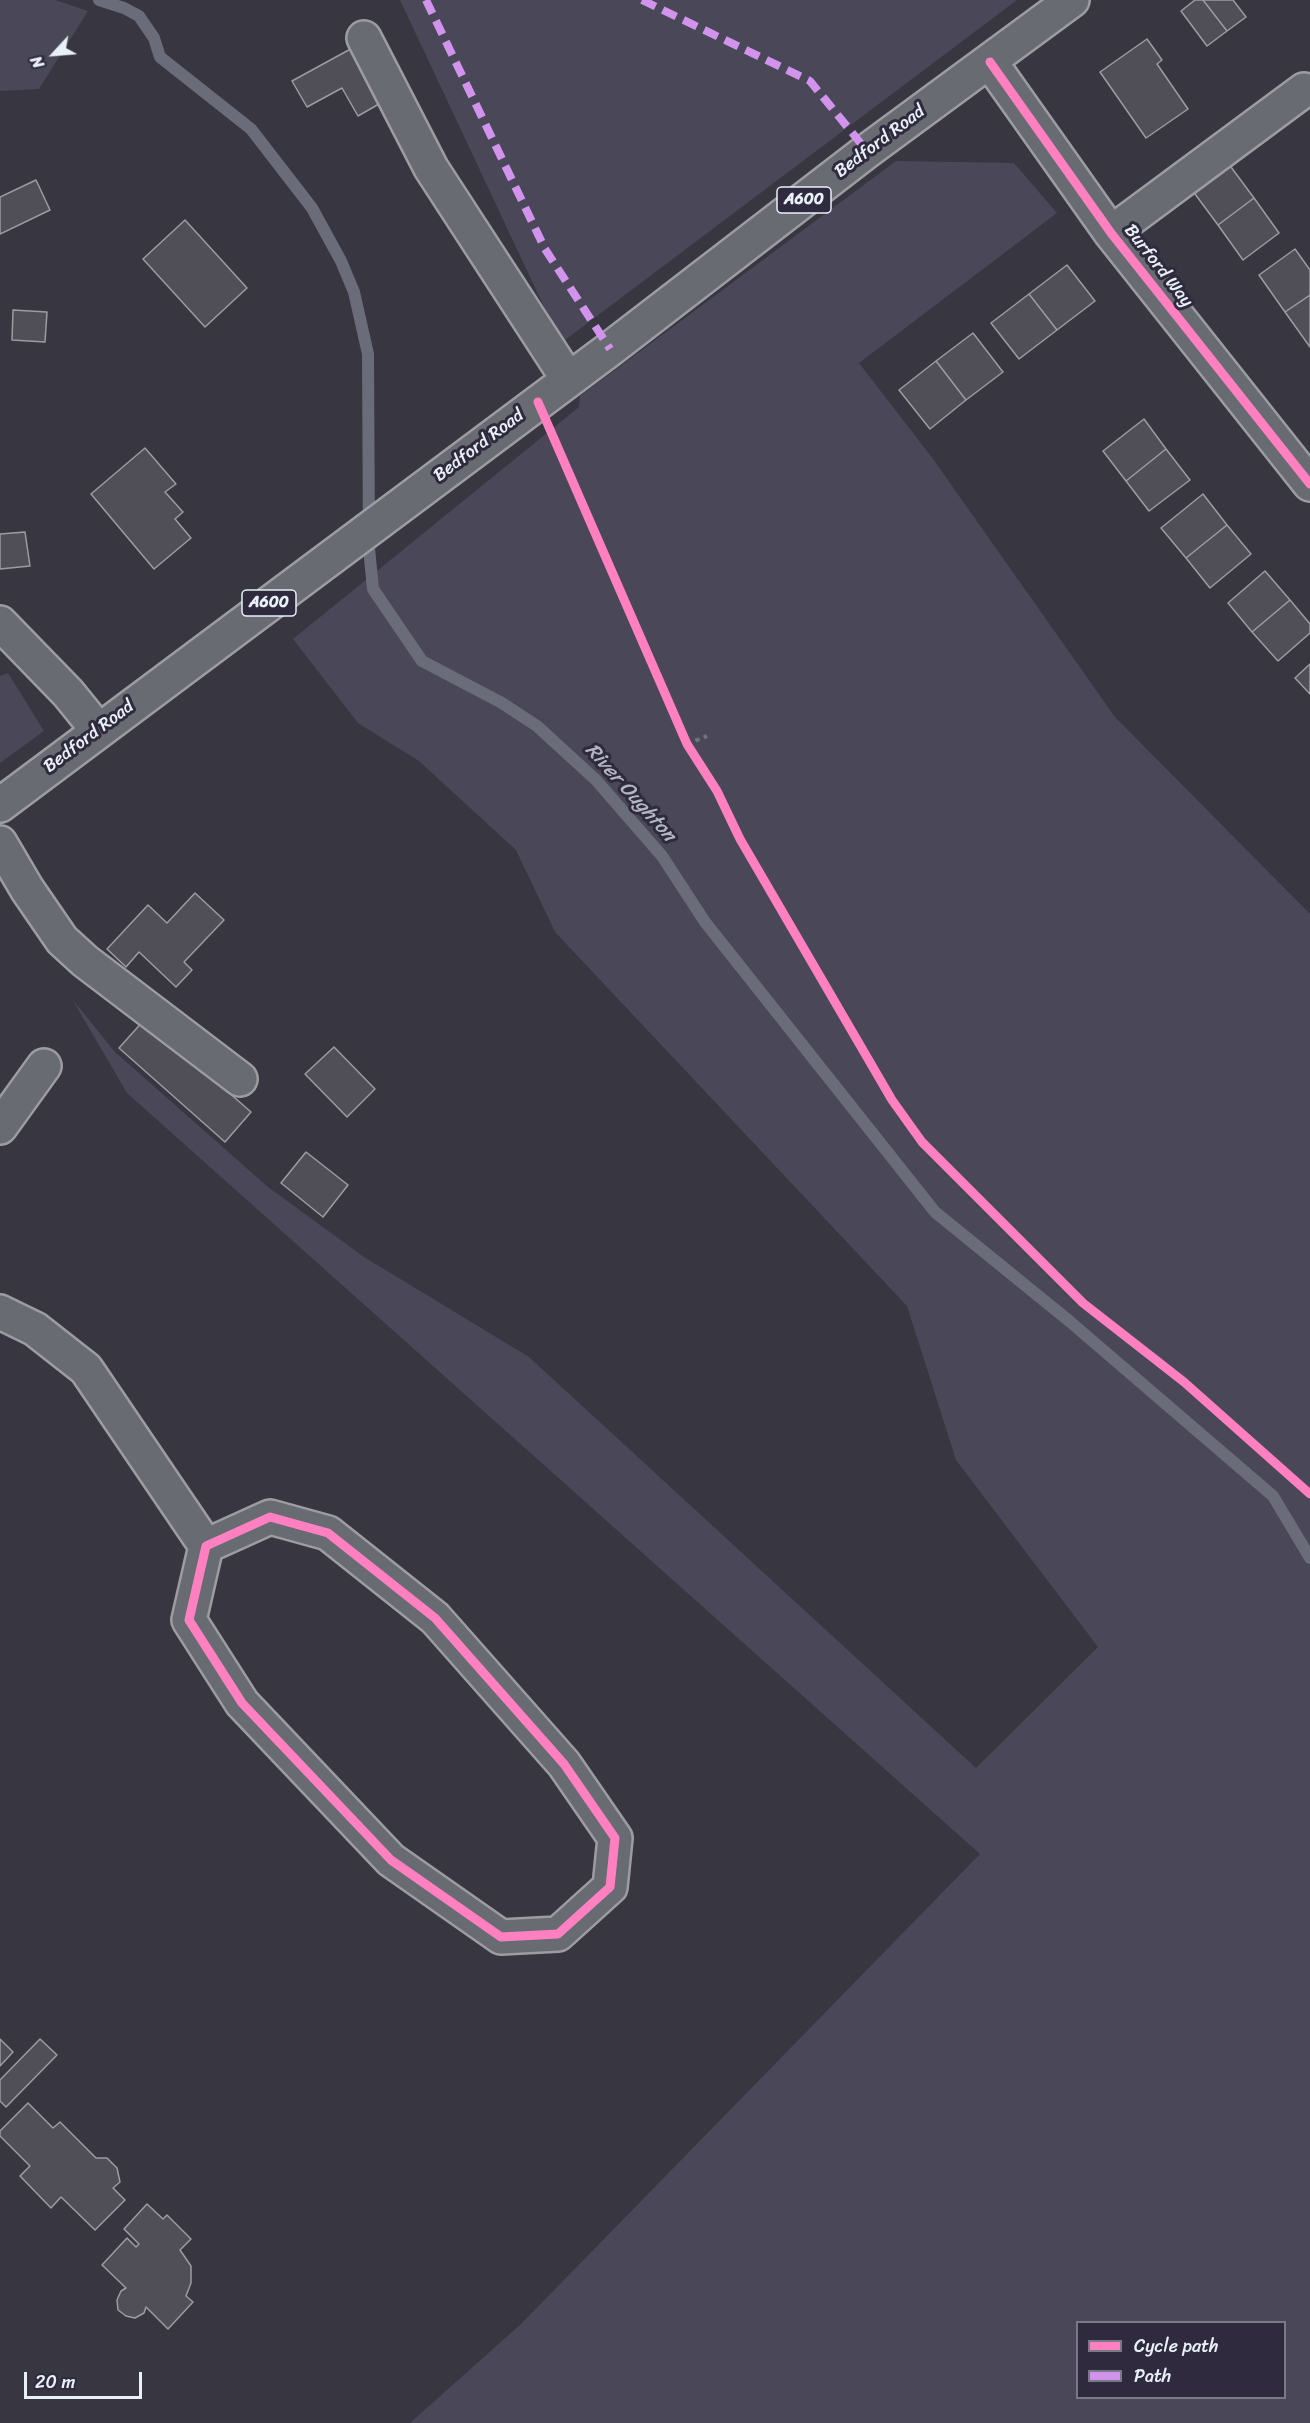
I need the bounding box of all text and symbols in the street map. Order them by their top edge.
north arrow [24,24,84,84]
text: N [22,51,53,73]
street label: Bedford Road [831,101,929,183]
road number: A600 [777,187,831,213]
street label: Burford Way [1119,220,1197,312]
street label: Bedford Road [430,405,528,487]
road number: A600 [242,590,296,616]
street label: Bedford Road [40,696,138,778]
water label: River Oughton [580,739,680,847]
legend [1076,2321,1286,2399]
text: Cycle path [1134,2330,1218,2362]
scale bar [27,2360,146,2398]
text: Path [1134,2360,1171,2392]
text: 20 m [35,2366,75,2398]

